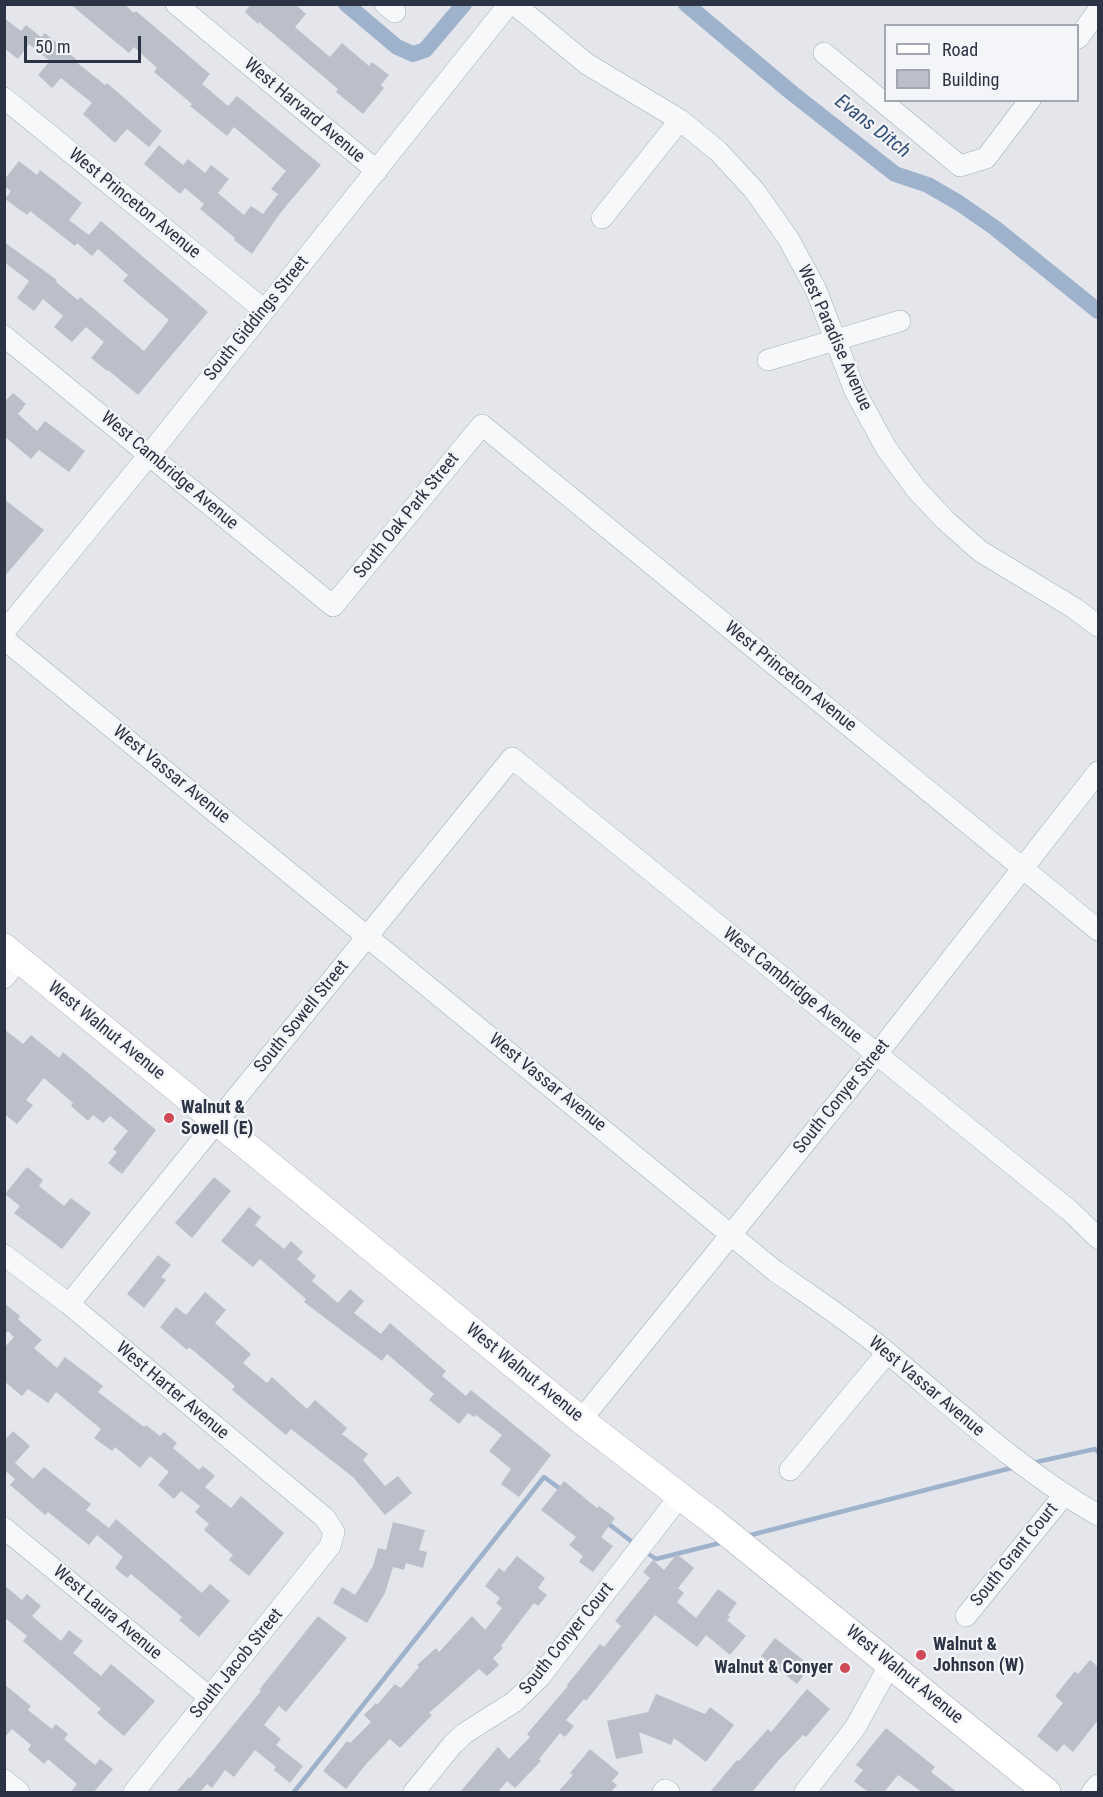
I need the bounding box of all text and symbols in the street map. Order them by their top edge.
scale bar [27,24,144,62]
legend [884,24,1079,102]
text: 50 m [35,36,70,57]
text: Road [942,39,978,60]
street label: West Harvard Avenue [239,54,369,168]
text: Building [942,69,999,90]
water label: Evans Ditch [829,90,915,164]
street label: West Princeton Avenue [64,144,204,264]
street label: South Giddings Street [200,252,314,386]
street label: West Paradise Avenue [792,262,876,414]
street label: West Cambridge Avenue [96,407,242,535]
street label: South Oak Park Street [350,449,464,583]
street label: West Princeton Avenue [720,617,860,737]
street label: West Vassar Avenue [108,721,234,829]
street label: West Cambridge Avenue [718,923,866,1049]
street label: South Sowell Street [250,956,354,1078]
street label: West Walnut Avenue [43,977,169,1085]
street label: West Vassar Avenue [484,1029,610,1137]
street label: South Conyer Street [789,1035,895,1159]
place label: Walnut & Sowell (E) [181,1097,253,1140]
marker: Walnut & Sowell (E) [162,1111,176,1125]
street label: West Walnut Avenue [461,1319,587,1427]
street label: West Vassar Avenue [864,1332,988,1442]
street label: West Harter Avenue [111,1338,233,1444]
street label: South Grant Court [967,1499,1063,1611]
street label: West Laura Avenue [48,1561,166,1665]
street label: South Conyer Court [515,1579,619,1699]
street label: South Jacob Street [186,1605,288,1723]
street label: West Walnut Avenue [841,1621,967,1729]
place label: Walnut & Johnson (W) [933,1634,1024,1676]
marker: Walnut & Johnson (W) [914,1648,928,1662]
place label: Walnut & Conyer [714,1657,833,1679]
marker: Walnut & Conyer [838,1661,852,1675]

